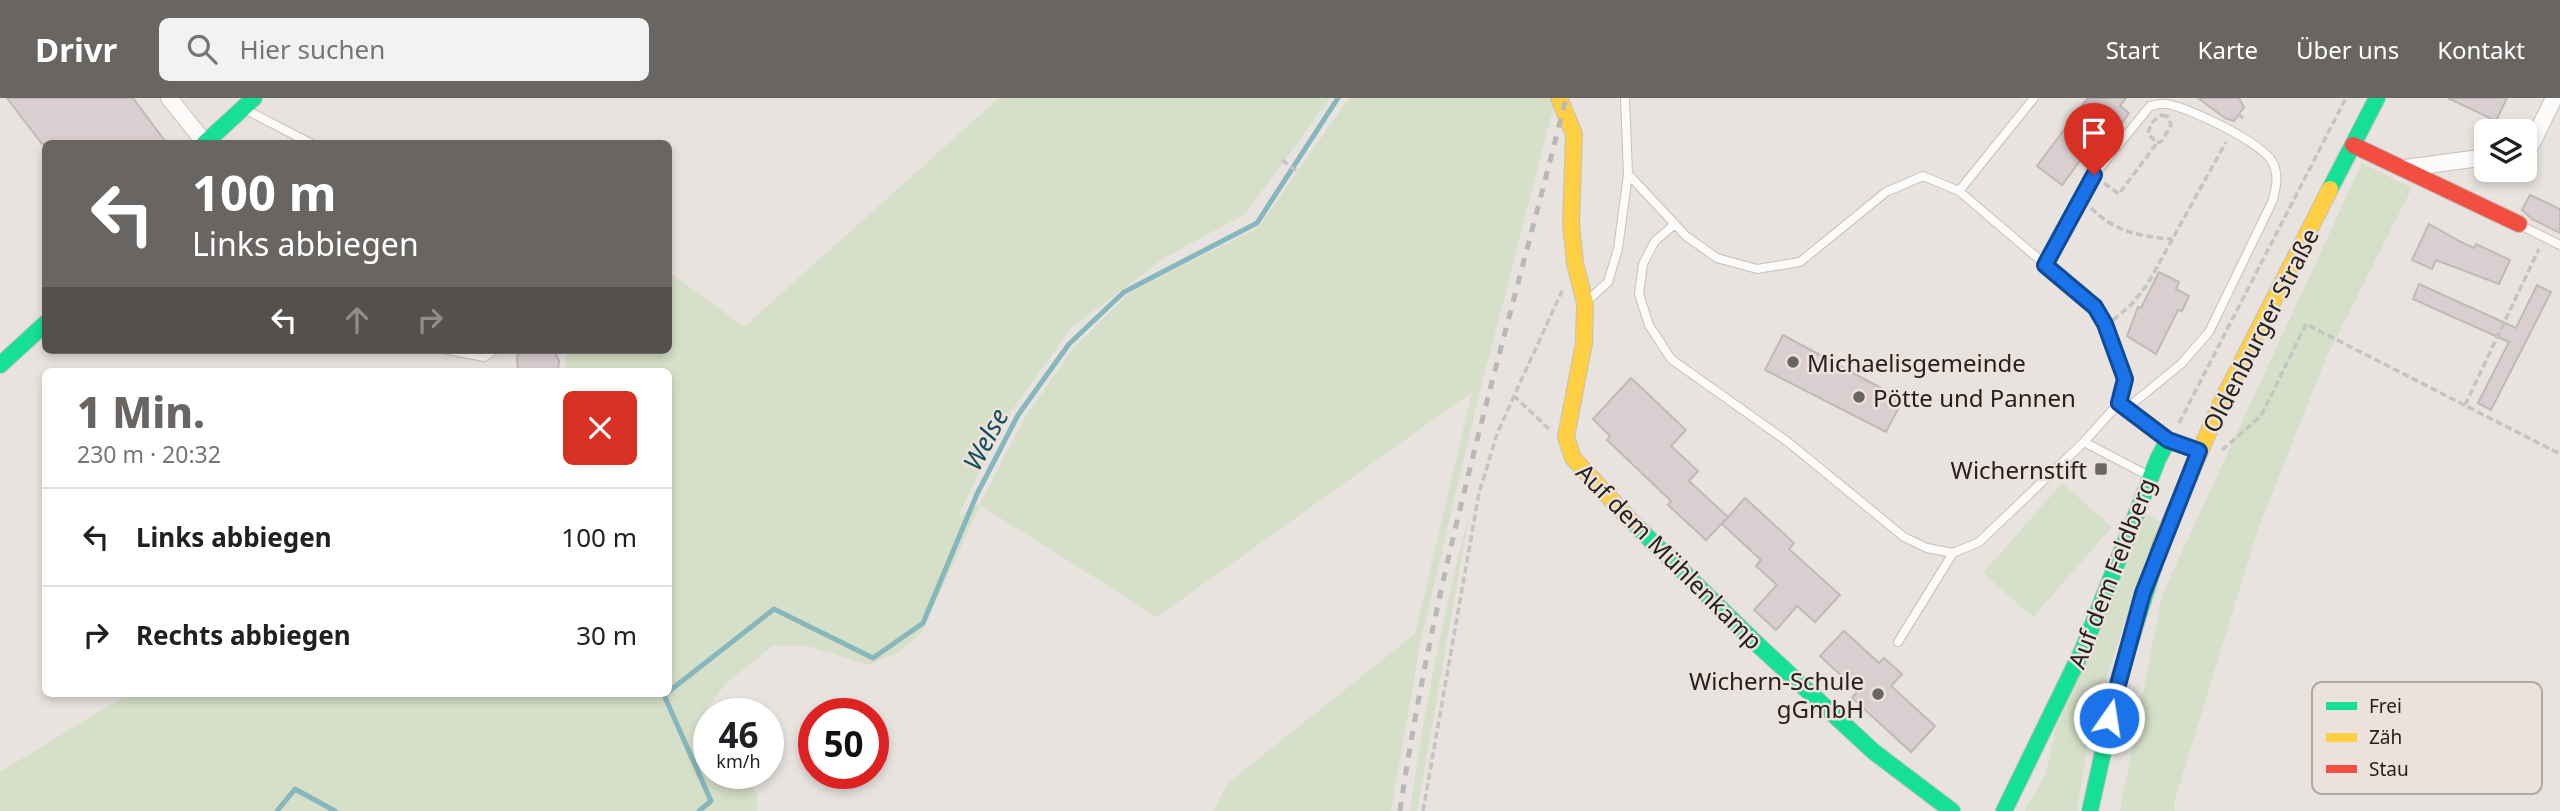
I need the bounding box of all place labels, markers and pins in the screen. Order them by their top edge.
pin [2064,103,2124,175]
place label: Michaelisgemeinde [1807,346,2026,379]
marker: Michaelisgemeinde [1785,354,1801,370]
place label: Pötte und Pannen [1873,381,2076,414]
marker: Pötte und Pannen [1851,389,1867,405]
place label: Wichernstift [1951,453,2087,486]
marker: Wichernstift [2093,461,2109,477]
place label: Wichern-Schule gGmbH [1689,664,1864,725]
marker: Wichern-Schule gGmbH [1870,686,1886,702]

